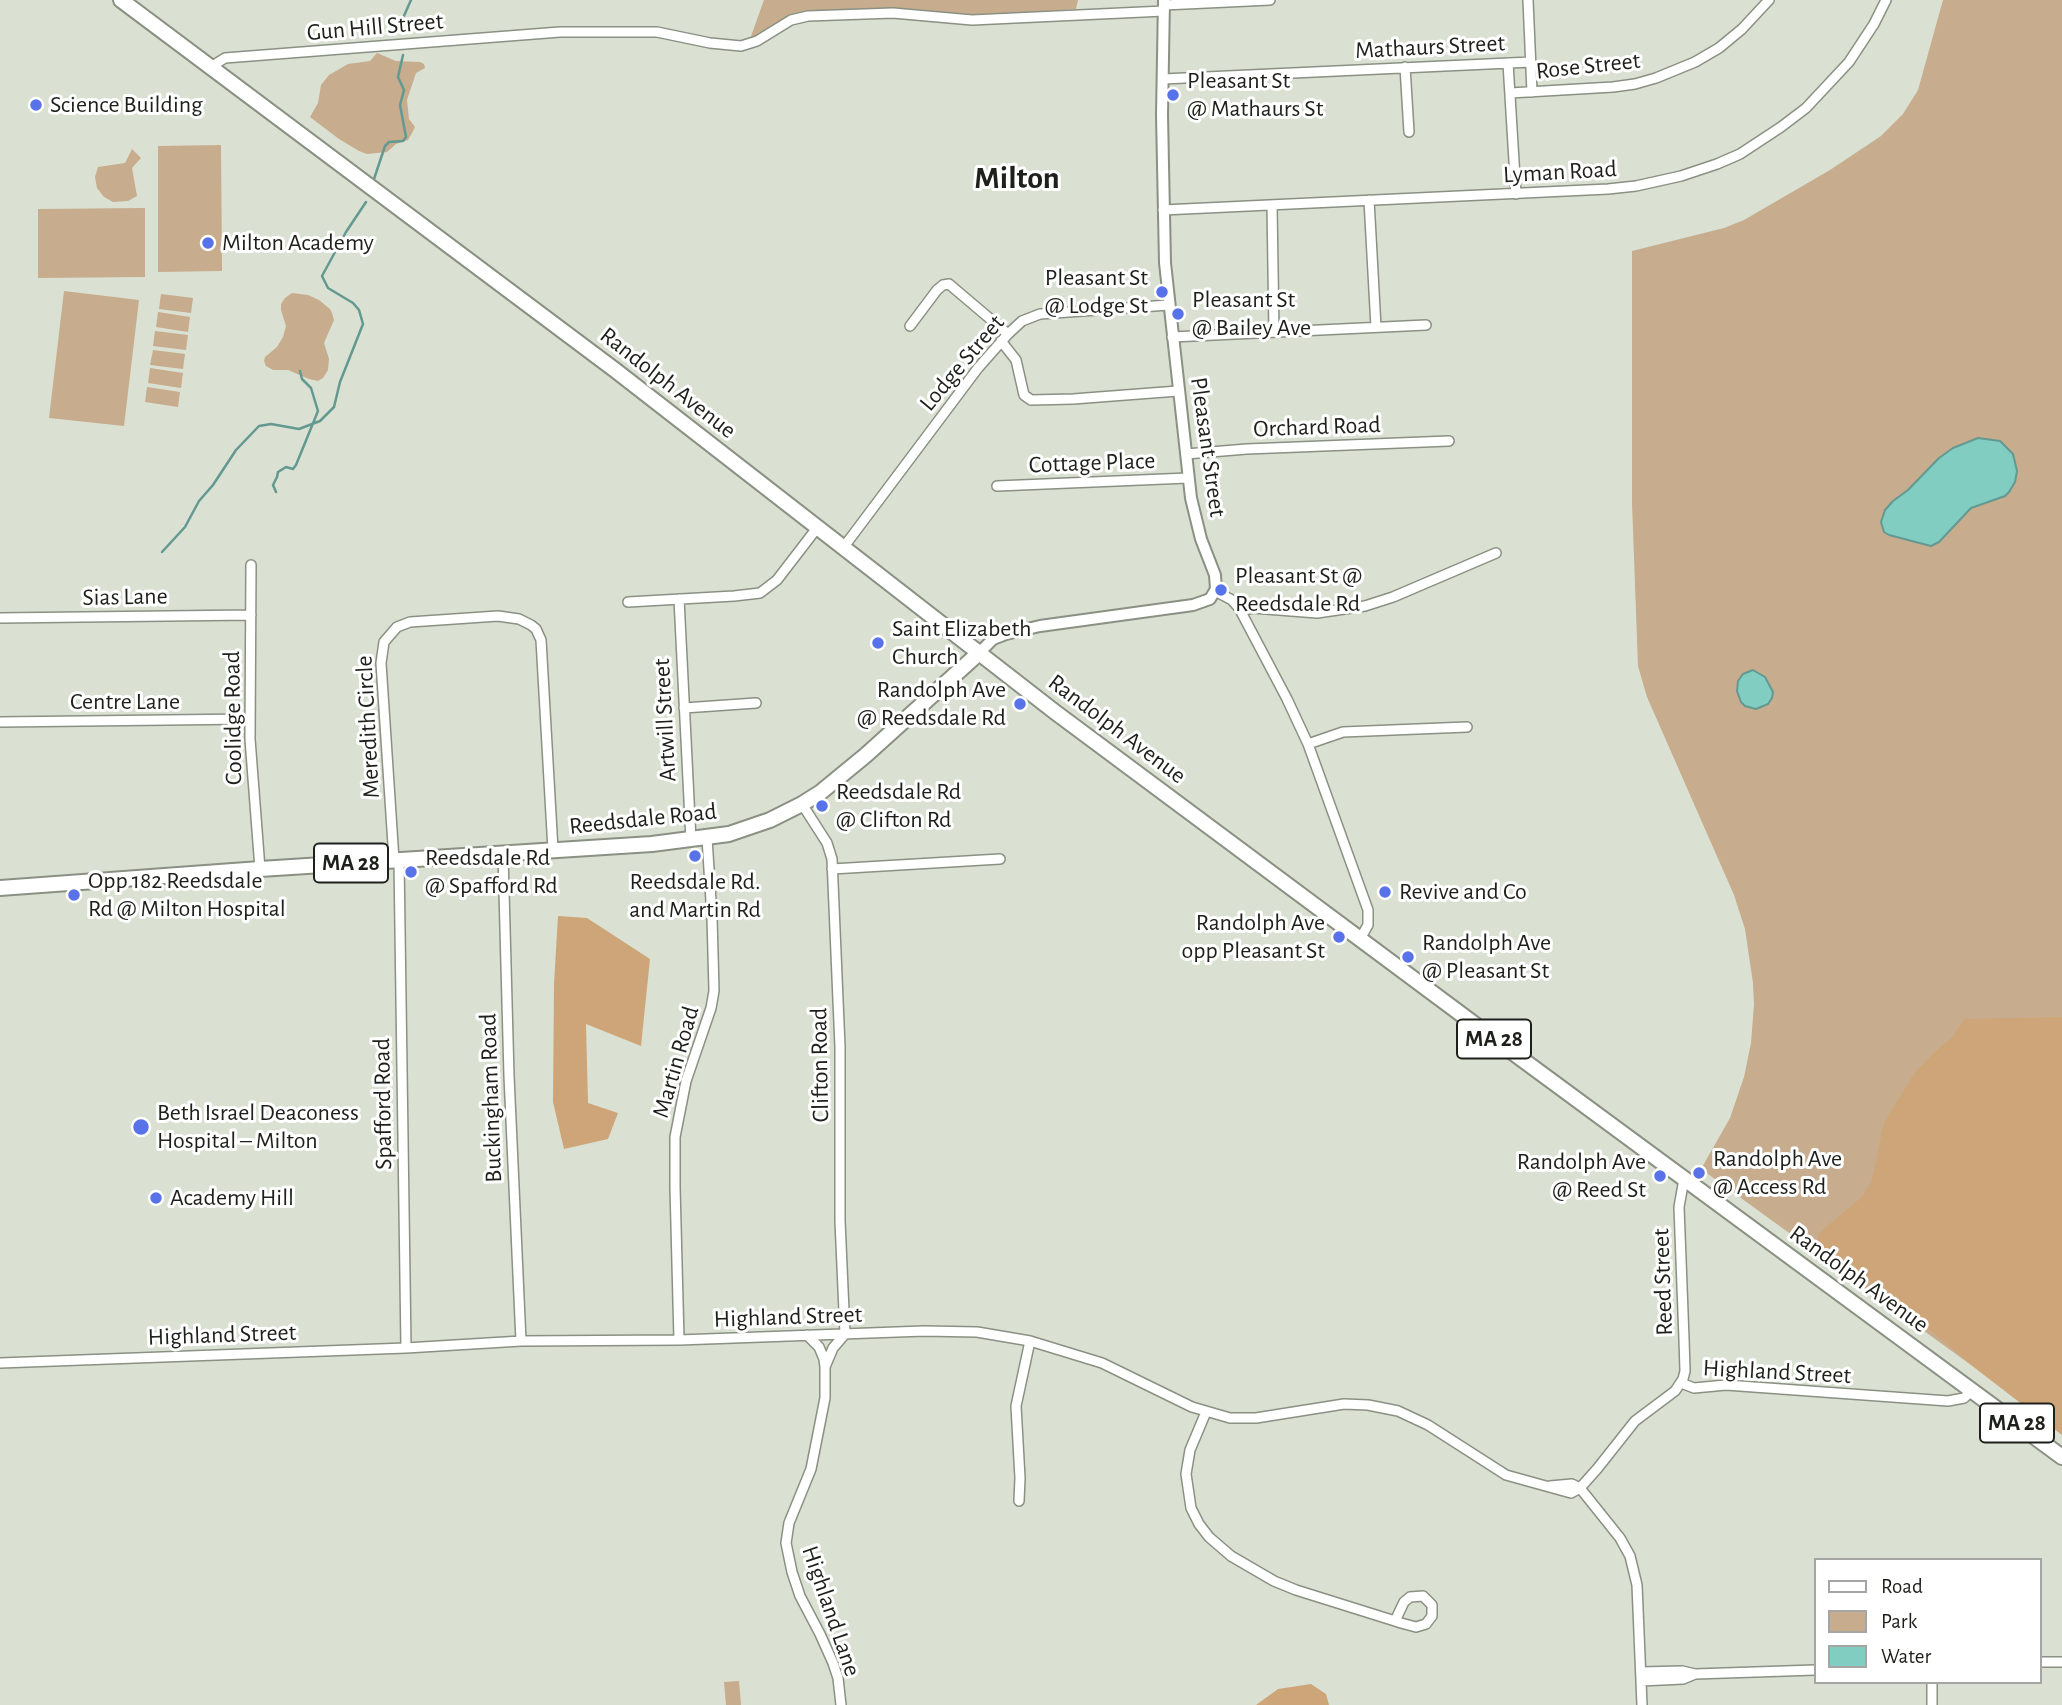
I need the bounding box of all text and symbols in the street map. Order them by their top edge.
street label: Gun Hill Street [306,7,444,47]
street label: Mathaurs Street [1354,29,1506,65]
street label: Rose Street [1534,46,1642,86]
place label: Pleasant St @ Mathaurs St [1187,67,1323,123]
marker: Pleasant St @ Mathaurs St [1165,87,1181,103]
place label: Science Building [50,91,203,119]
marker: Science Building [28,97,44,113]
street label: Lyman Road [1502,155,1618,189]
district label: Milton [974,159,1060,197]
place label: Milton Academy [222,229,374,257]
marker: Milton Academy [200,235,216,251]
place label: Pleasant St @ Lodge St [1045,264,1148,320]
marker: Pleasant St @ Lodge St [1154,284,1170,300]
place label: Pleasant St @ Bailey Ave [1192,286,1311,342]
marker: Pleasant St @ Bailey Ave [1170,306,1186,322]
street label: Lodge Street [913,309,1011,417]
street label: Randolph Avenue [594,321,742,445]
street label: Pleasant Street [1184,375,1232,519]
street label: Orchard Road [1253,410,1381,444]
street label: Cottage Place [1028,446,1156,480]
place label: Pleasant St @ Reedsdale Rd [1235,562,1362,618]
street label: Sias Lane [82,582,168,612]
marker: Pleasant St @ Reedsdale Rd [1213,582,1229,598]
place label: Saint Elizabeth Church [892,615,1032,671]
marker: Saint Elizabeth Church [870,635,886,651]
street label: Coolidge Road [217,651,249,785]
street label: Meredith Circle [350,655,386,799]
street label: Artwill Street [647,658,683,782]
street label: Randolph Avenue [1043,668,1191,790]
place label: Randolph Ave @ Reedsdale Rd [857,676,1006,732]
street label: Centre Lane [70,688,180,716]
marker: Randolph Ave @ Reedsdale Rd [1012,696,1028,712]
place label: Reedsdale Rd @ Clifton Rd [836,778,961,834]
street label: Reedsdale Road [568,797,718,841]
marker: Reedsdale Rd @ Clifton Rd [814,798,830,814]
road number: MA 28 [314,844,388,883]
place label: Reedsdale Rd @ Spafford Rd [425,844,558,900]
marker: Reedsdale Rd. and Martin Rd [687,848,703,864]
marker: Reedsdale Rd @ Spafford Rd [403,864,419,880]
place label: Opp 182 Reedsdale Rd @ Milton Hospital [88,867,286,923]
place label: Reedsdale Rd. and Martin Rd [629,868,761,924]
place label: Revive and Co [1399,878,1527,906]
marker: Revive and Co [1377,884,1393,900]
marker: Opp 182 Reedsdale Rd @ Milton Hospital [66,887,82,903]
place label: Randolph Ave opp Pleasant St [1182,909,1325,965]
marker: Randolph Ave opp Pleasant St [1331,929,1347,945]
place label: Randolph Ave @ Pleasant St [1422,929,1551,985]
marker: Randolph Ave @ Pleasant St [1400,949,1416,965]
street label: Martin Road [646,1003,706,1121]
street label: Clifton Road [805,1007,835,1123]
street label: Buckingham Road [474,1013,508,1183]
road number: MA 28 [1457,1020,1531,1058]
street label: Spafford Road [367,1038,399,1170]
place label: Beth Israel Deaconess Hospital – Milton [157,1099,359,1155]
marker: Beth Israel Deaconess Hospital – Milton [131,1117,151,1137]
place label: Randolph Ave @ Access Rd [1713,1145,1842,1201]
place label: Randolph Ave @ Reed St [1517,1148,1646,1204]
marker: Randolph Ave @ Access Rd [1691,1165,1707,1181]
marker: Randolph Ave @ Reed St [1652,1168,1668,1184]
place label: Academy Hill [170,1184,294,1212]
marker: Academy Hill [148,1190,164,1206]
street label: Randolph Avenue [1784,1219,1934,1339]
street label: Reed Street [1647,1228,1679,1336]
street label: Highland Street [713,1300,863,1334]
street label: Highland Street [147,1318,297,1352]
street label: Highland Street [1702,1354,1852,1390]
road number: MA 28 [1980,1404,2054,1442]
street label: Highland Lane [795,1542,867,1680]
legend [1814,1558,2041,1684]
text: Road [1881,1576,1923,1597]
text: Park [1881,1611,1917,1632]
text: Water [1881,1646,1931,1667]

